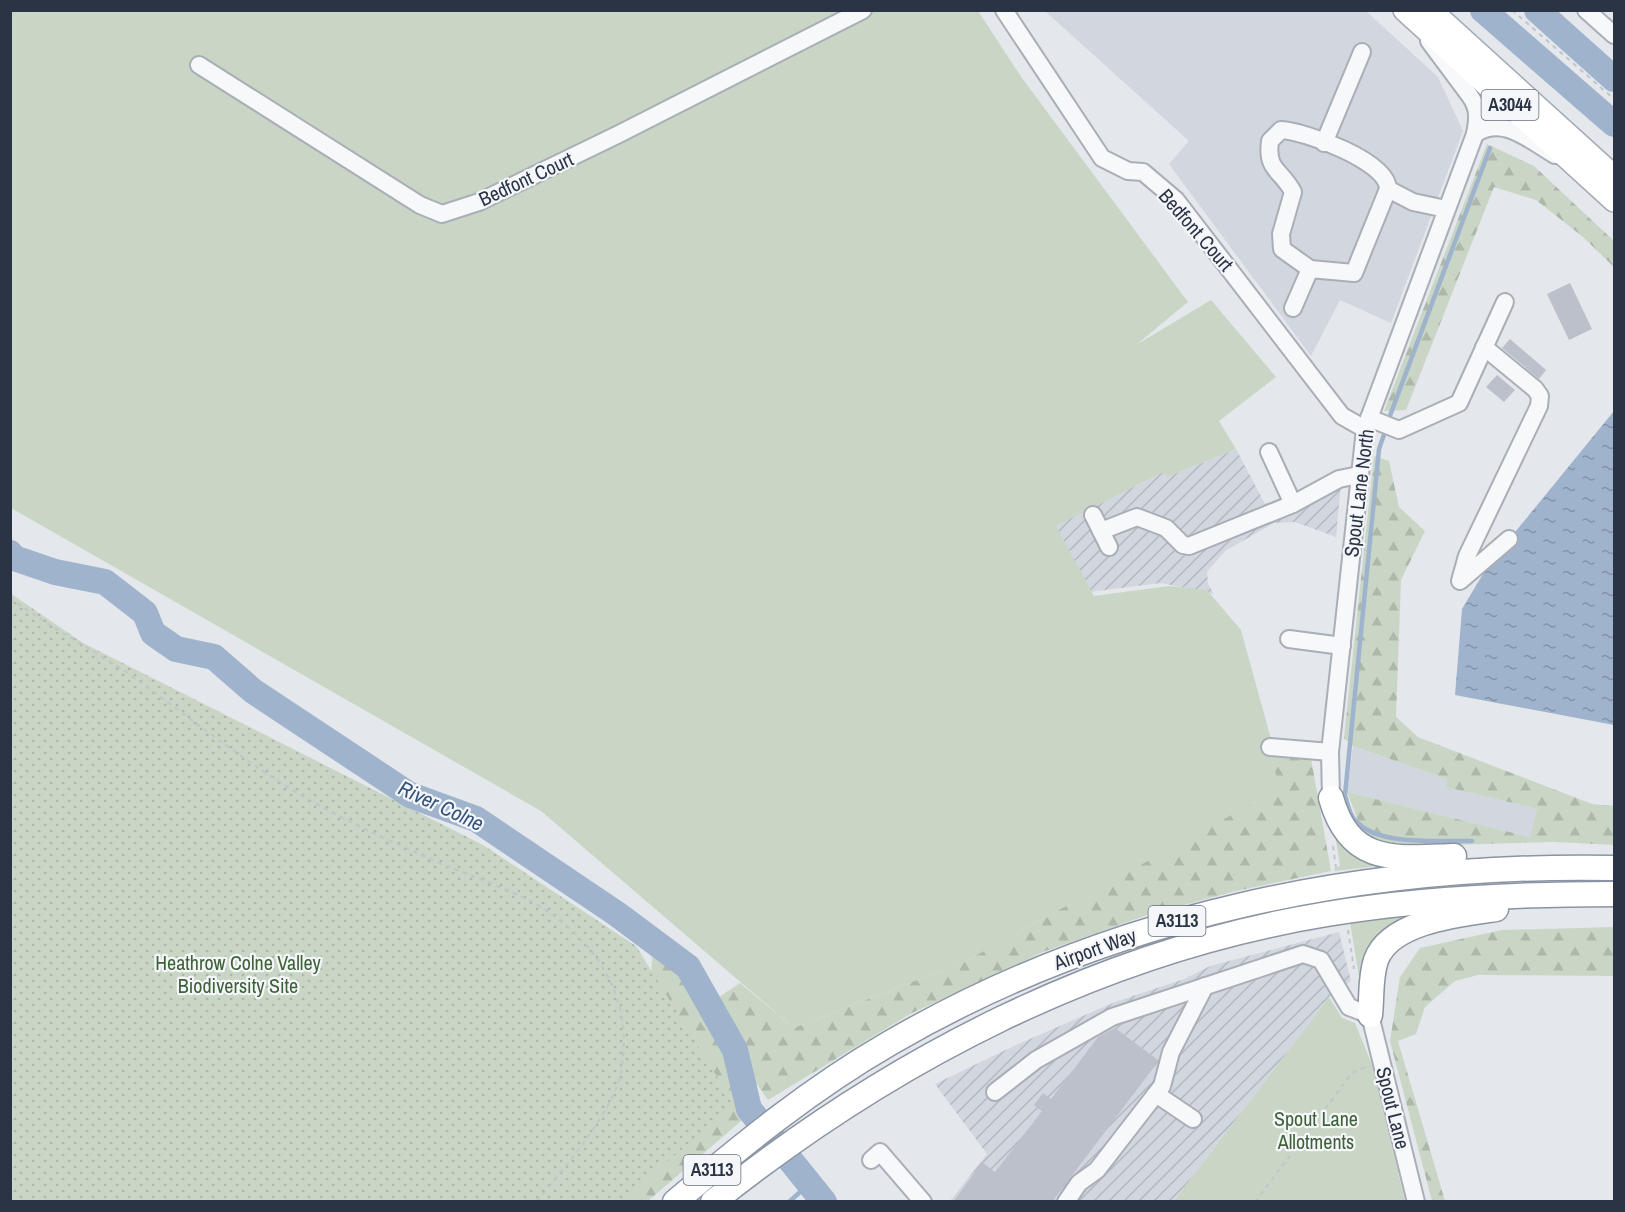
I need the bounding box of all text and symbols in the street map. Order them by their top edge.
road number: A3044 [1482,90,1538,120]
street label: Bedfont Court [474,145,578,212]
street label: Bedfont Court [1153,183,1240,277]
street label: Spout Lane North [1337,427,1380,558]
water label: River Colne [394,773,489,838]
road number: A3113 [1148,906,1206,936]
street label: Airport Way [1049,921,1141,976]
park label: Heathrow Colne Valley Biodiversity Site [155,949,322,999]
street label: Spout Lane [1370,1064,1417,1152]
park label: Spout Lane Allotments [1274,1105,1358,1155]
road number: A3113 [684,1155,740,1185]

